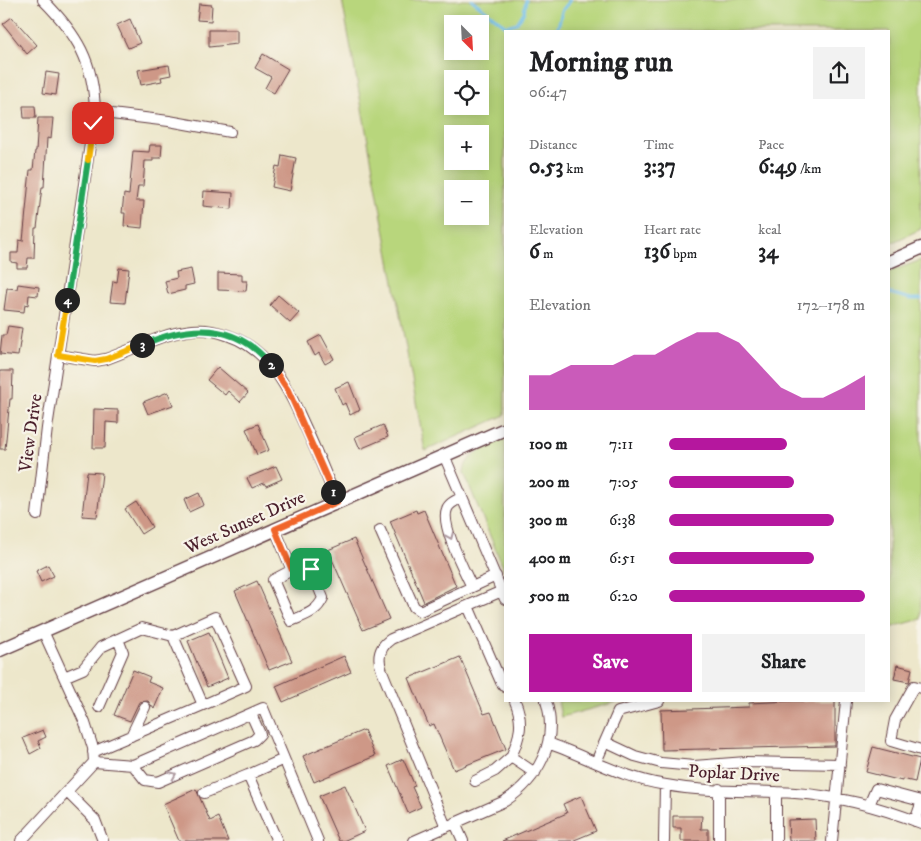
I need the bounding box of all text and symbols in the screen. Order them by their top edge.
north arrow [444,15,489,60]
map controls [444,15,489,225]
text: Morning run [529,45,673,80]
button: share [813,47,865,99]
button: locate [444,70,489,115]
text: 06:47 [529,82,567,102]
pin [72,102,114,144]
icon: check [79,109,107,137]
button: + [444,125,489,170]
text: Distance [529,136,577,154]
text: Time [644,136,674,154]
text: Pace [758,136,784,154]
text: 0.53 [529,154,563,180]
text: 3:37 [644,154,676,180]
text: 6:49 [758,154,797,180]
text: km [563,160,584,178]
text: /km [797,160,822,178]
button: − [444,180,489,225]
text: Elevation [529,221,583,239]
text: Heart rate [644,221,701,239]
text: kcal [758,221,781,239]
text: 6 [529,239,540,265]
text: 136 [644,239,670,265]
text: 34 [758,239,778,265]
text: m [540,245,553,263]
text: bpm [670,245,697,263]
pin: 4 [54,288,80,312]
text: 4 [63,291,72,309]
text: Elevation [529,295,591,315]
text: 172–178 m [797,295,865,315]
pin: 3 [130,332,154,358]
text: 3 [140,336,145,354]
pin: 2 [258,352,284,378]
text: 2 [268,356,275,374]
street label: View Drive [14,392,47,475]
text: 100 m [529,434,568,454]
text: 7:11 [609,434,633,454]
text: 200 m [529,472,570,492]
text: 7:05 [609,472,638,492]
pin: 1 [320,480,346,504]
text: 1 [331,483,336,501]
street label: West Sunset Drive [180,487,309,560]
text: 300 m [529,510,568,530]
text: 6:38 [609,510,635,530]
one-way arrow [443,531,454,540]
pin [290,548,332,590]
text: 400 m [529,548,571,568]
text: 6:51 [609,548,635,568]
icon: arrive [297,555,325,583]
text: 500 m [529,586,570,606]
text: 6:20 [609,586,638,606]
button: Save [529,634,692,692]
button: Share [702,634,865,692]
street label: Poplar Drive [688,761,780,787]
one-way arrow [168,771,177,782]

